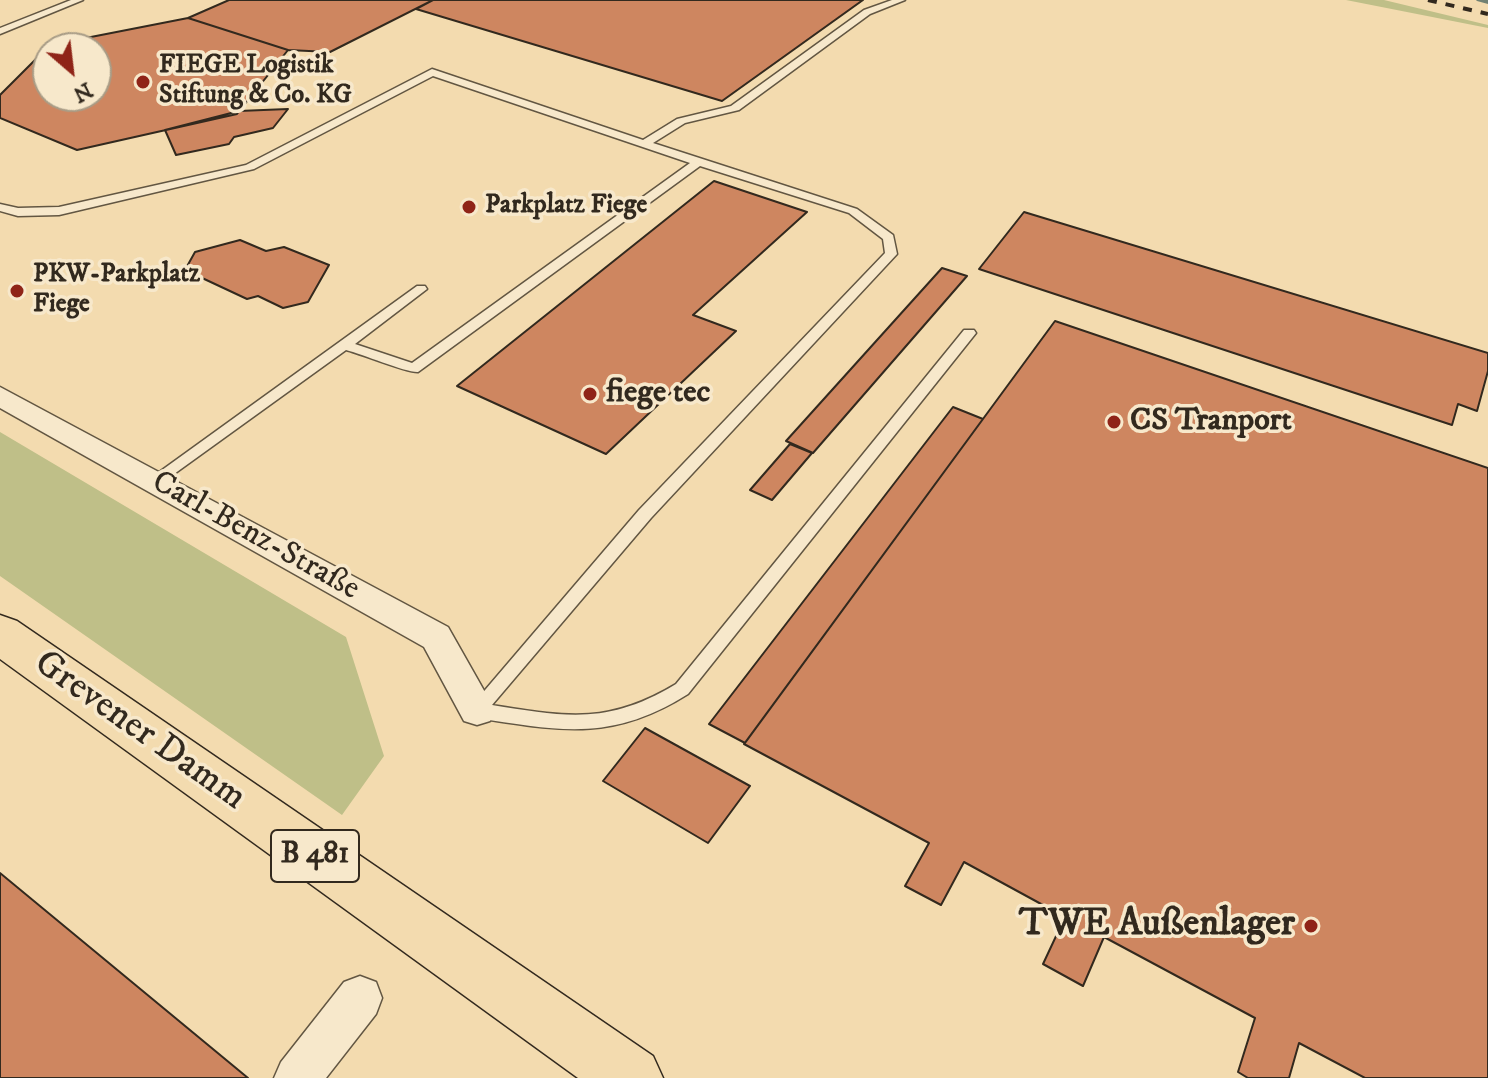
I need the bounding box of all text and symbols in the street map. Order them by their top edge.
north arrow [32,32,112,112]
place label: FIEGE Logistik Stiftung & Co. KG [159,51,352,112]
marker: FIEGE Logistik Stiftung & Co. KG [134,73,152,91]
text: N [68,76,97,108]
place label: Parkplatz Fiege [485,191,647,223]
marker: Parkplatz Fiege [460,198,478,216]
place label: PKW-Parkplatz Fiege [33,260,200,322]
marker: PKW-Parkplatz Fiege [8,282,26,300]
place label: fiege tec [606,375,710,413]
marker: fiege tec [581,385,599,403]
place label: CS Tranport [1130,403,1292,441]
marker: CS Tranport [1105,413,1123,431]
street label: Carl-Benz-Straße [144,464,366,610]
street label: Grevener Damm [24,642,254,822]
road number: B 481 [271,830,359,882]
place label: TWE Außenlager [1019,903,1295,949]
marker: TWE Außenlager [1302,917,1320,935]

